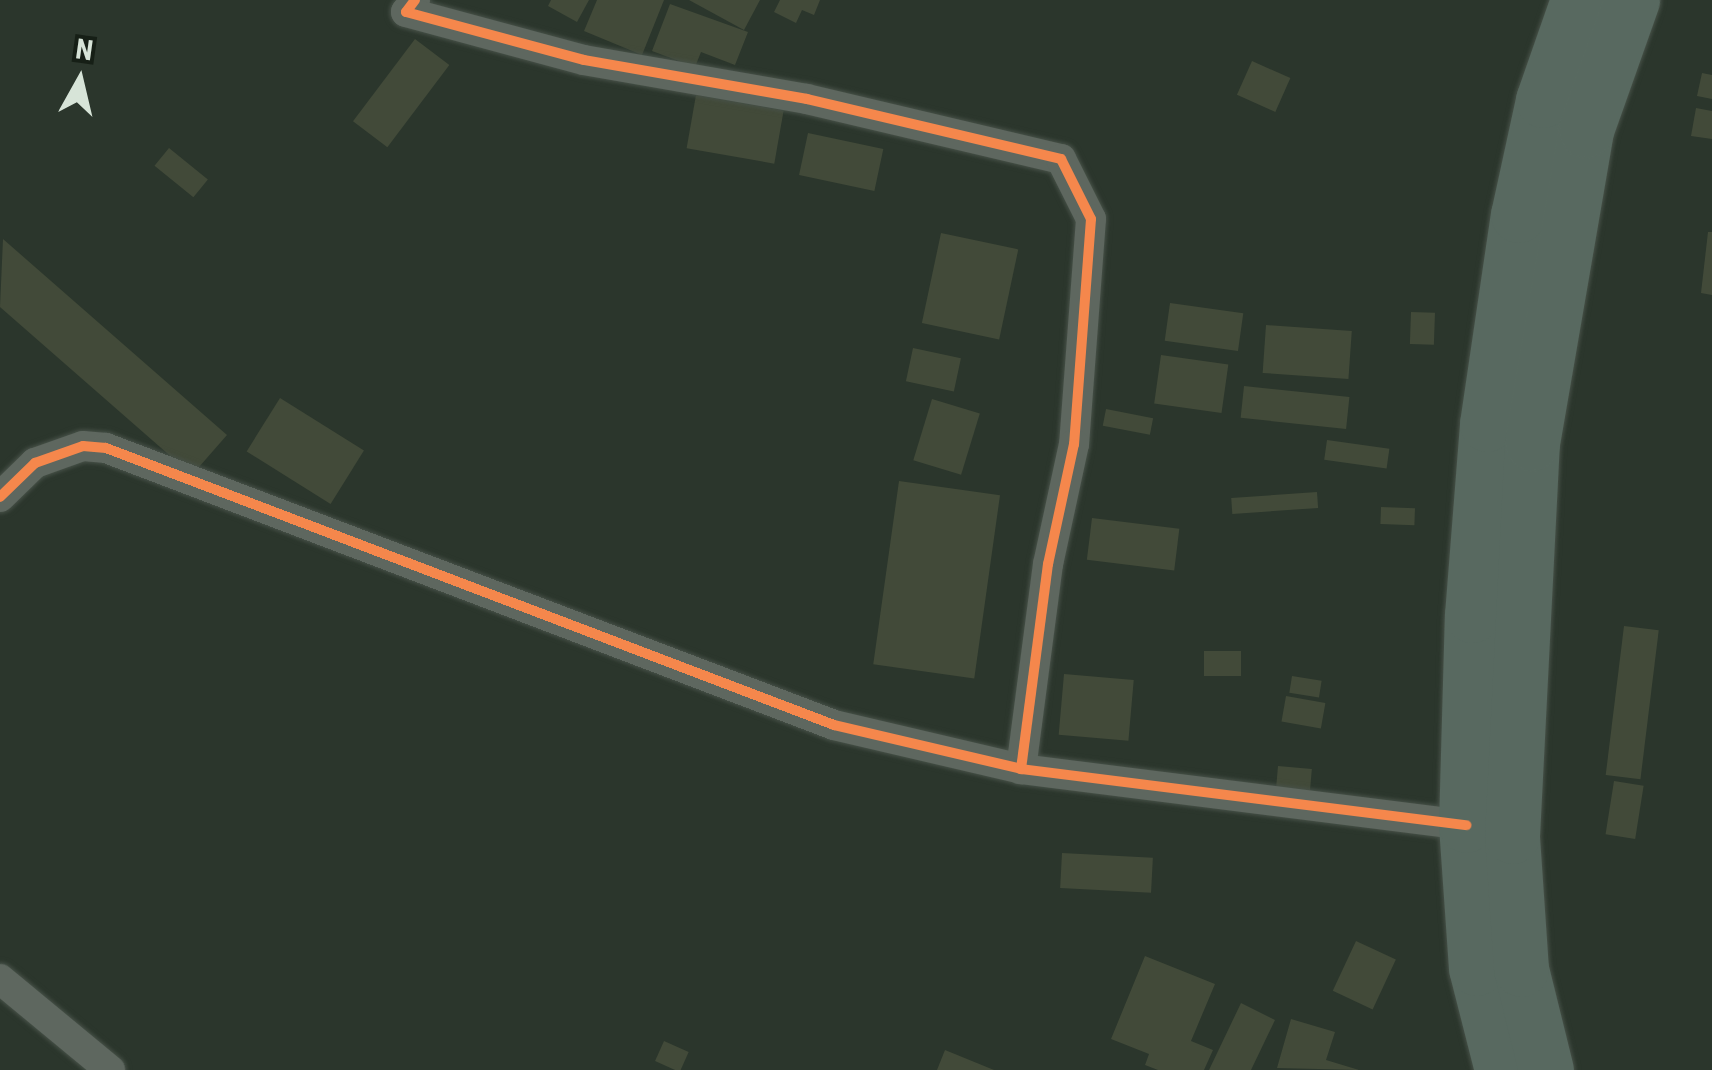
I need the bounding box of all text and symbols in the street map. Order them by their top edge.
north arrow [30,30,130,130]
text: N [73,32,95,67]

